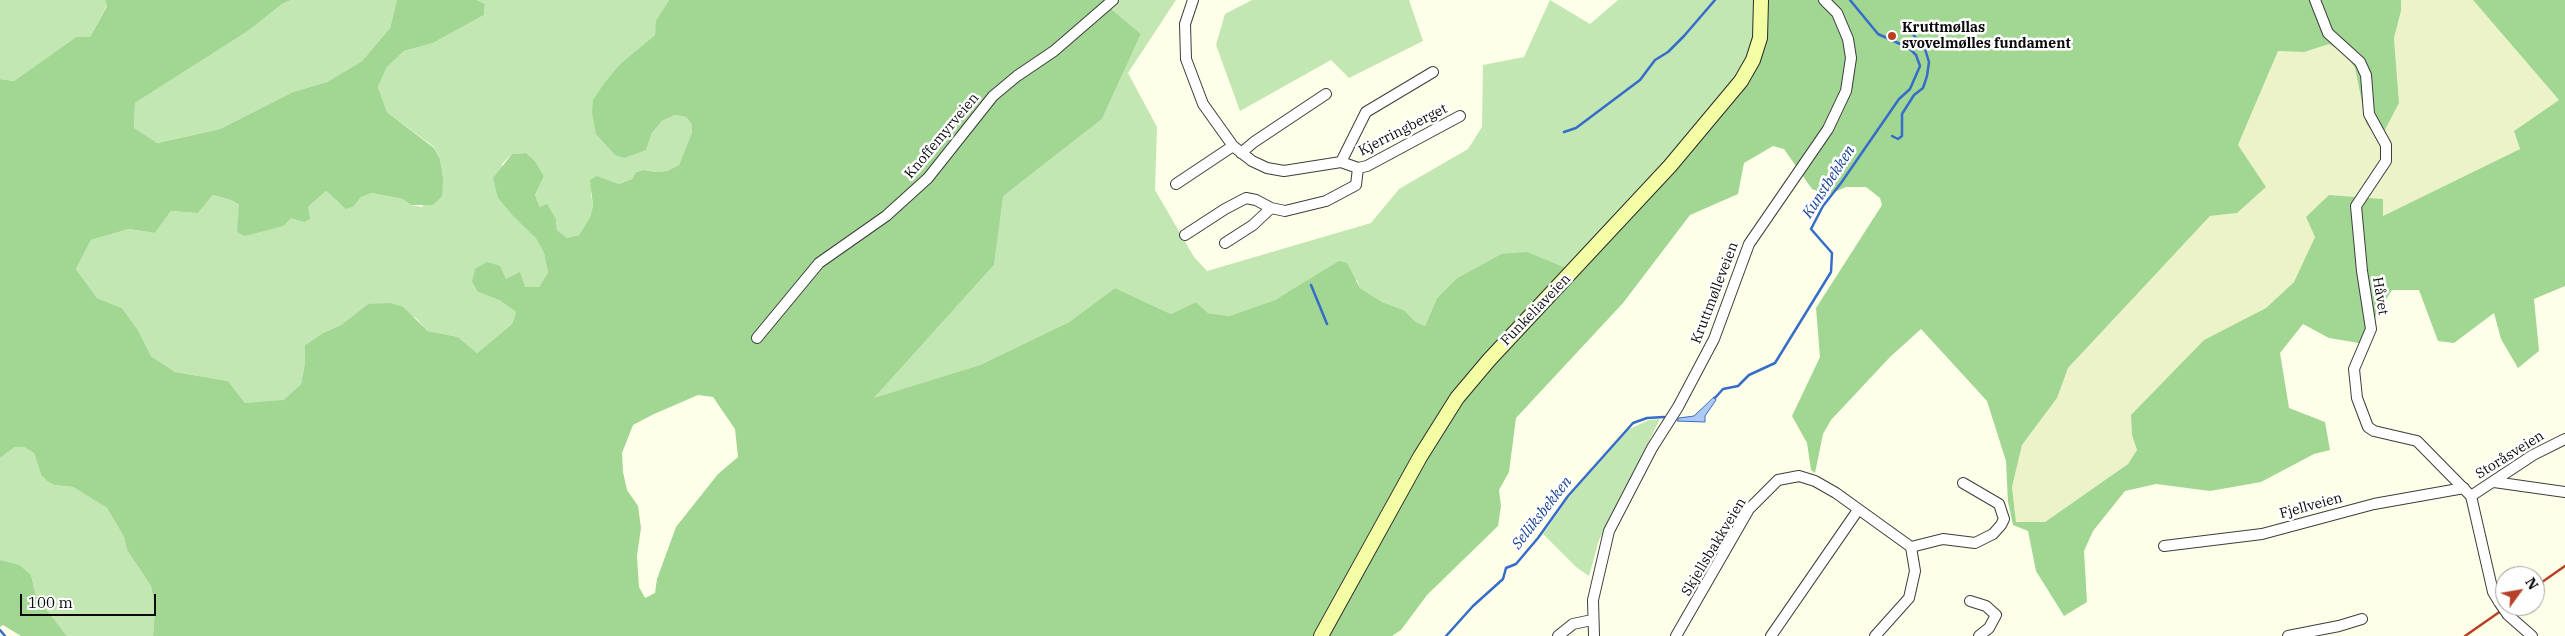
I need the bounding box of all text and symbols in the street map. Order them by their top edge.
place label: Kruttmøllas svovelmølles fundament [1902,20,2071,52]
marker: Kruttmøllas svovelmølles fundament [1886,30,1898,42]
street label: Knoffemyrveien [901,90,983,182]
street label: Kjerringberget [1356,100,1450,160]
water label: Kunstbekken [1799,142,1859,222]
street label: Kruttmølleveien [1688,240,1742,346]
street label: Funkeliaveien [1498,271,1574,349]
street label: Håvet [2369,276,2391,316]
street label: Storåsveien [2473,427,2547,483]
water label: Selliksbekken [1508,473,1576,553]
street label: Fjellveien [2278,490,2344,522]
street label: Skjellsbakkveien [1678,495,1750,599]
north arrow [2495,566,2545,616]
text: N [2521,574,2542,593]
scale bar [22,584,159,616]
text: 100 m [28,593,73,612]

